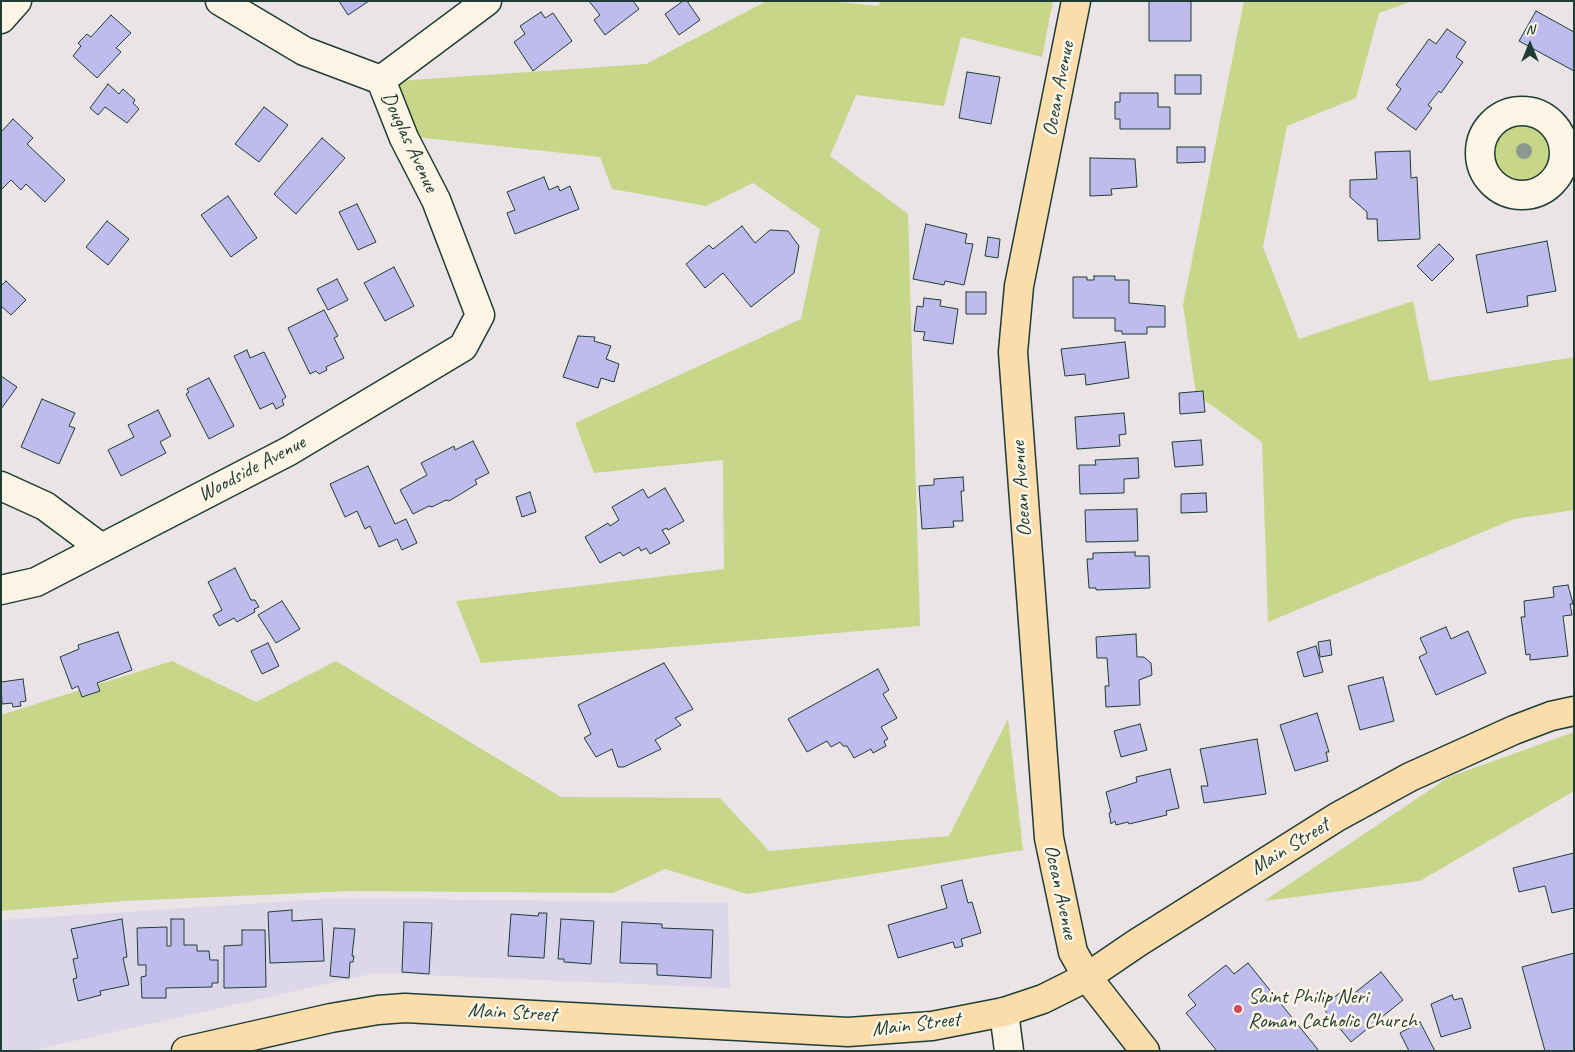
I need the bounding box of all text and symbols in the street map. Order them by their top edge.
north arrow [1505,20,1555,70]
text: N [1526,21,1534,38]
street label: Ocean Avenue [1037,40,1081,138]
street label: Douglas Avenue [375,88,443,196]
street label: Woodside Avenue [194,430,310,508]
street label: Ocean Avenue [1006,440,1038,538]
street label: Main Street [1246,813,1334,881]
street label: Ocean Avenue [1038,842,1082,942]
place label: Saint Philip Neri Roman Catholic Church [1248,984,1417,1034]
street label: Main Street [467,998,557,1028]
marker: Saint Philip Neri Roman Catholic Church [1232,1003,1244,1015]
street label: Main Street [871,1007,961,1043]

